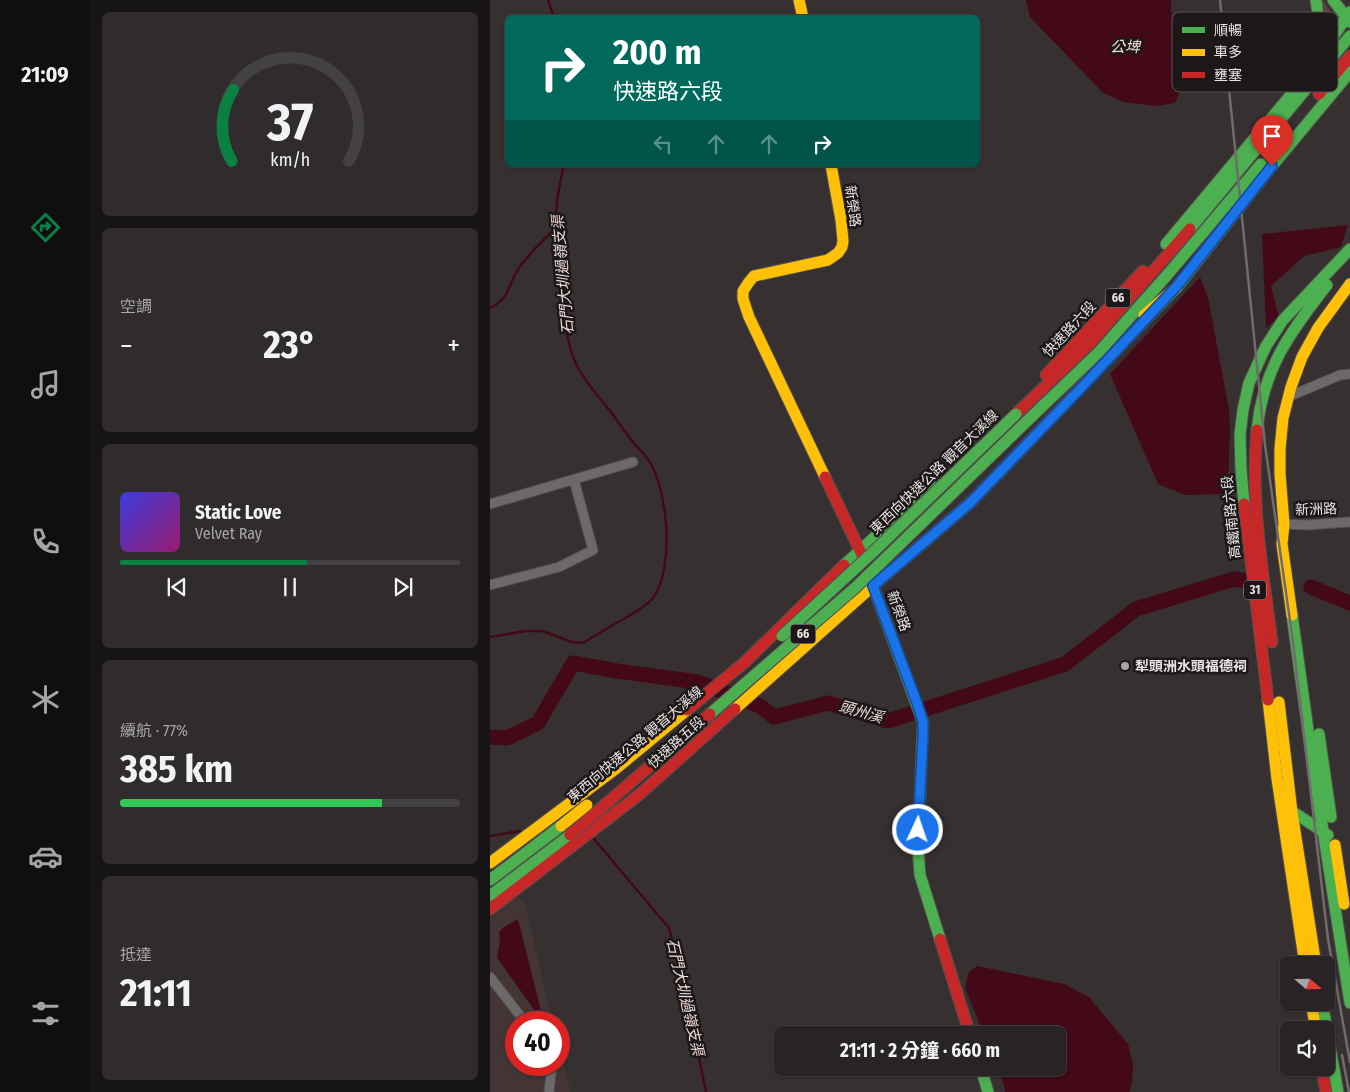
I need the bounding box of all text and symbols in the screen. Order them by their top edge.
legend [1172,12,1338,92]
text: 順暢 [1214,22,1242,39]
text: 200 m [613,31,701,73]
icon: right [530,35,595,100]
water label: 公埤 [1110,38,1142,56]
text: 車多 [1214,44,1242,61]
text: 21:09 [21,61,69,88]
text: 壅塞 [1214,67,1242,84]
text: 快速路六段 [613,78,723,105]
text: 37 [266,91,313,154]
pin [1251,115,1293,166]
icon: arrive [1258,122,1286,150]
icon: left [649,130,677,158]
icon: ahead [702,130,730,158]
icon: ahead [755,130,783,158]
icon: right [808,130,836,158]
text: km/h [270,149,310,171]
street label: 新榮路 [841,184,864,228]
icon: directions [28,210,63,245]
water label: 石門大圳過嶺支渠 [549,212,577,336]
road number: 66 [1106,288,1130,308]
text: 空調 [120,297,152,316]
street label: 快速路六段 [1039,298,1099,361]
text: 23° [263,322,317,368]
text: − [120,329,133,362]
text: + [447,329,460,362]
icon: music [28,367,63,402]
street label: 東西向快速公路 觀音大溪線 [867,407,1002,538]
street label: 高鐵南路六段 [1219,474,1244,560]
street label: 新洲路 [1295,500,1337,519]
text: Static Love [195,501,282,524]
icon: phone [28,524,63,559]
text: Velvet Ray [195,524,262,543]
icon: previous [163,573,191,601]
icon: pause [276,573,304,601]
icon: next [389,573,417,601]
road number: 31 [1244,580,1266,600]
street label: 新榮路 [883,589,914,634]
road number: 66 [790,624,816,644]
place label: 犁頭洲水頭福德祠 [1135,658,1247,675]
marker: 犁頭洲水頭福德祠 [1119,660,1131,672]
icon: climate [28,682,63,717]
street label: 東西向快速公路 觀音大溪線 [564,683,706,806]
water label: 頭州溪 [837,697,887,727]
street label: 快速路五段 [645,713,708,772]
text: 續航 · 77% [120,721,188,740]
text: 385 km [120,746,233,792]
position arrow [891,803,943,855]
icon: car [28,839,63,874]
water label: 石門大圳過嶺支渠 [663,937,708,1059]
text: 抵達 [120,945,152,964]
north arrow [1280,956,1335,1011]
map controls [1280,956,1335,1076]
text: 21:11 [120,970,192,1016]
icon: filters [28,996,63,1031]
speed limit sign: 40 [505,1011,570,1076]
button: sound [1280,1021,1335,1076]
text: 21:11 · 2 分鐘 · 660 m [840,1039,1000,1062]

